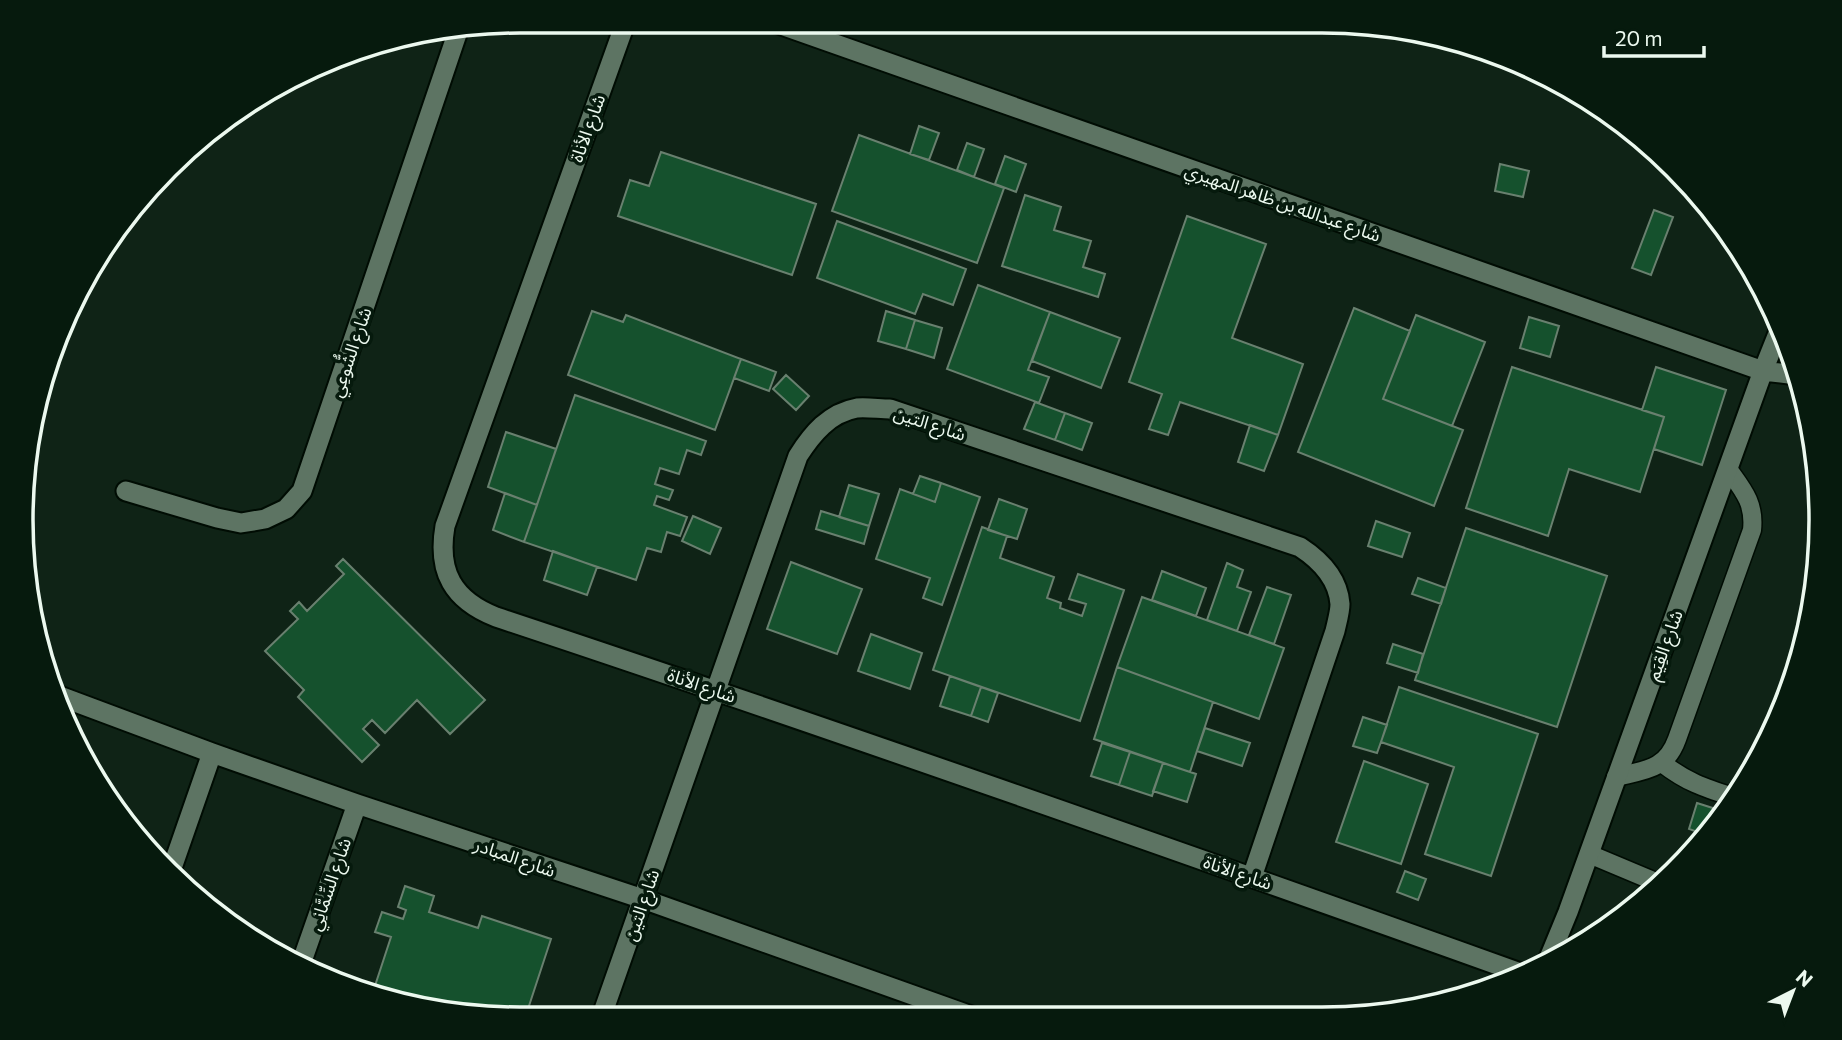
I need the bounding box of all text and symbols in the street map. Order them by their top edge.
scale bar [1604,14,1704,58]
text: 20 m [1615,25,1663,50]
street label: شارع الأناة [565,91,613,166]
street label: شارع عبدالله بن ظاهر المهيري [1181,158,1384,250]
street label: شارع الشُّوعِي [321,303,379,401]
street label: شارع التين [890,401,969,449]
street label: شارع القِيَم [1641,607,1691,685]
street label: شارع الأناة [664,663,739,711]
street label: شارع المبادر [469,833,559,885]
street label: شارع السِّمَّانِي [303,835,359,935]
street label: شارع الأناة [1200,850,1275,898]
street label: شارع التين [619,866,667,945]
north arrow [1758,956,1828,1026]
text: N [1792,965,1818,991]

